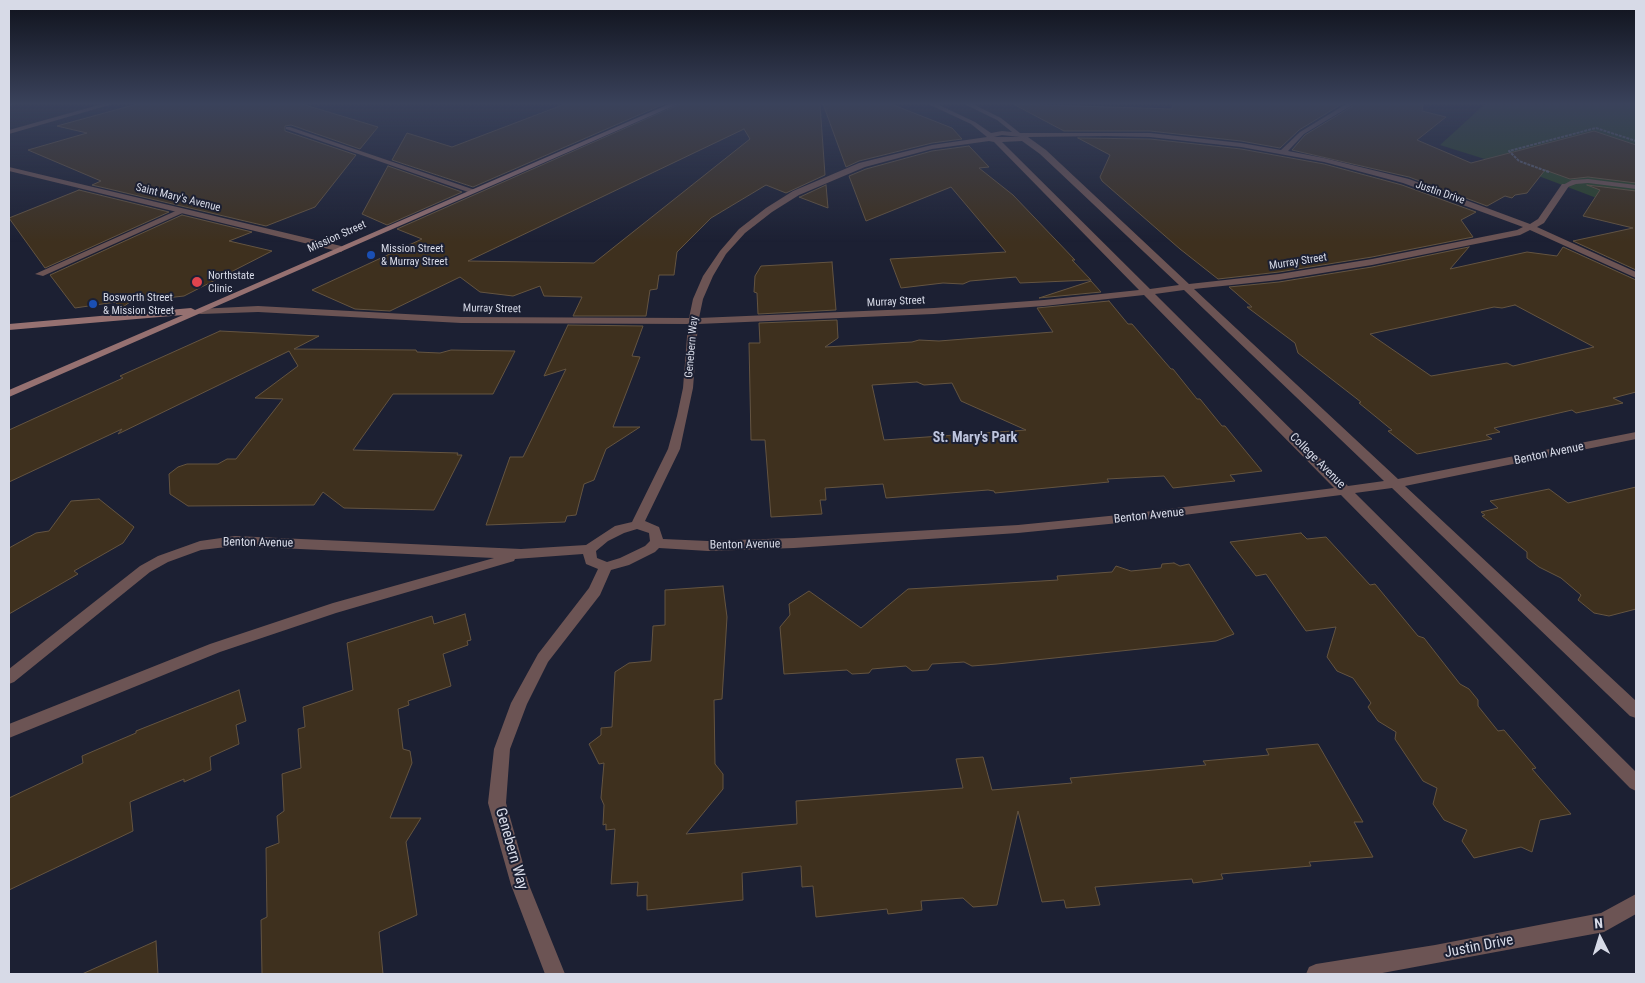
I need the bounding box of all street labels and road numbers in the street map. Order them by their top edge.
street label: Justin Drive [1414,178,1466,208]
street label: Saint Mary's Avenue [134,181,222,215]
street label: Mission Street [306,218,368,256]
street label: Murray Street [1268,251,1328,273]
street label: Murray Street [867,294,925,310]
street label: Murray Street [463,302,521,316]
street label: Genebern Way [683,316,701,378]
street label: College Avenue [1286,430,1348,492]
street label: Benton Avenue [1513,440,1585,468]
street label: Benton Avenue [1113,505,1185,527]
street label: Benton Avenue [223,535,293,551]
street label: Benton Avenue [710,537,780,553]
street label: Genebern Way [491,806,531,892]
street label: Justin Drive [1443,932,1515,962]

